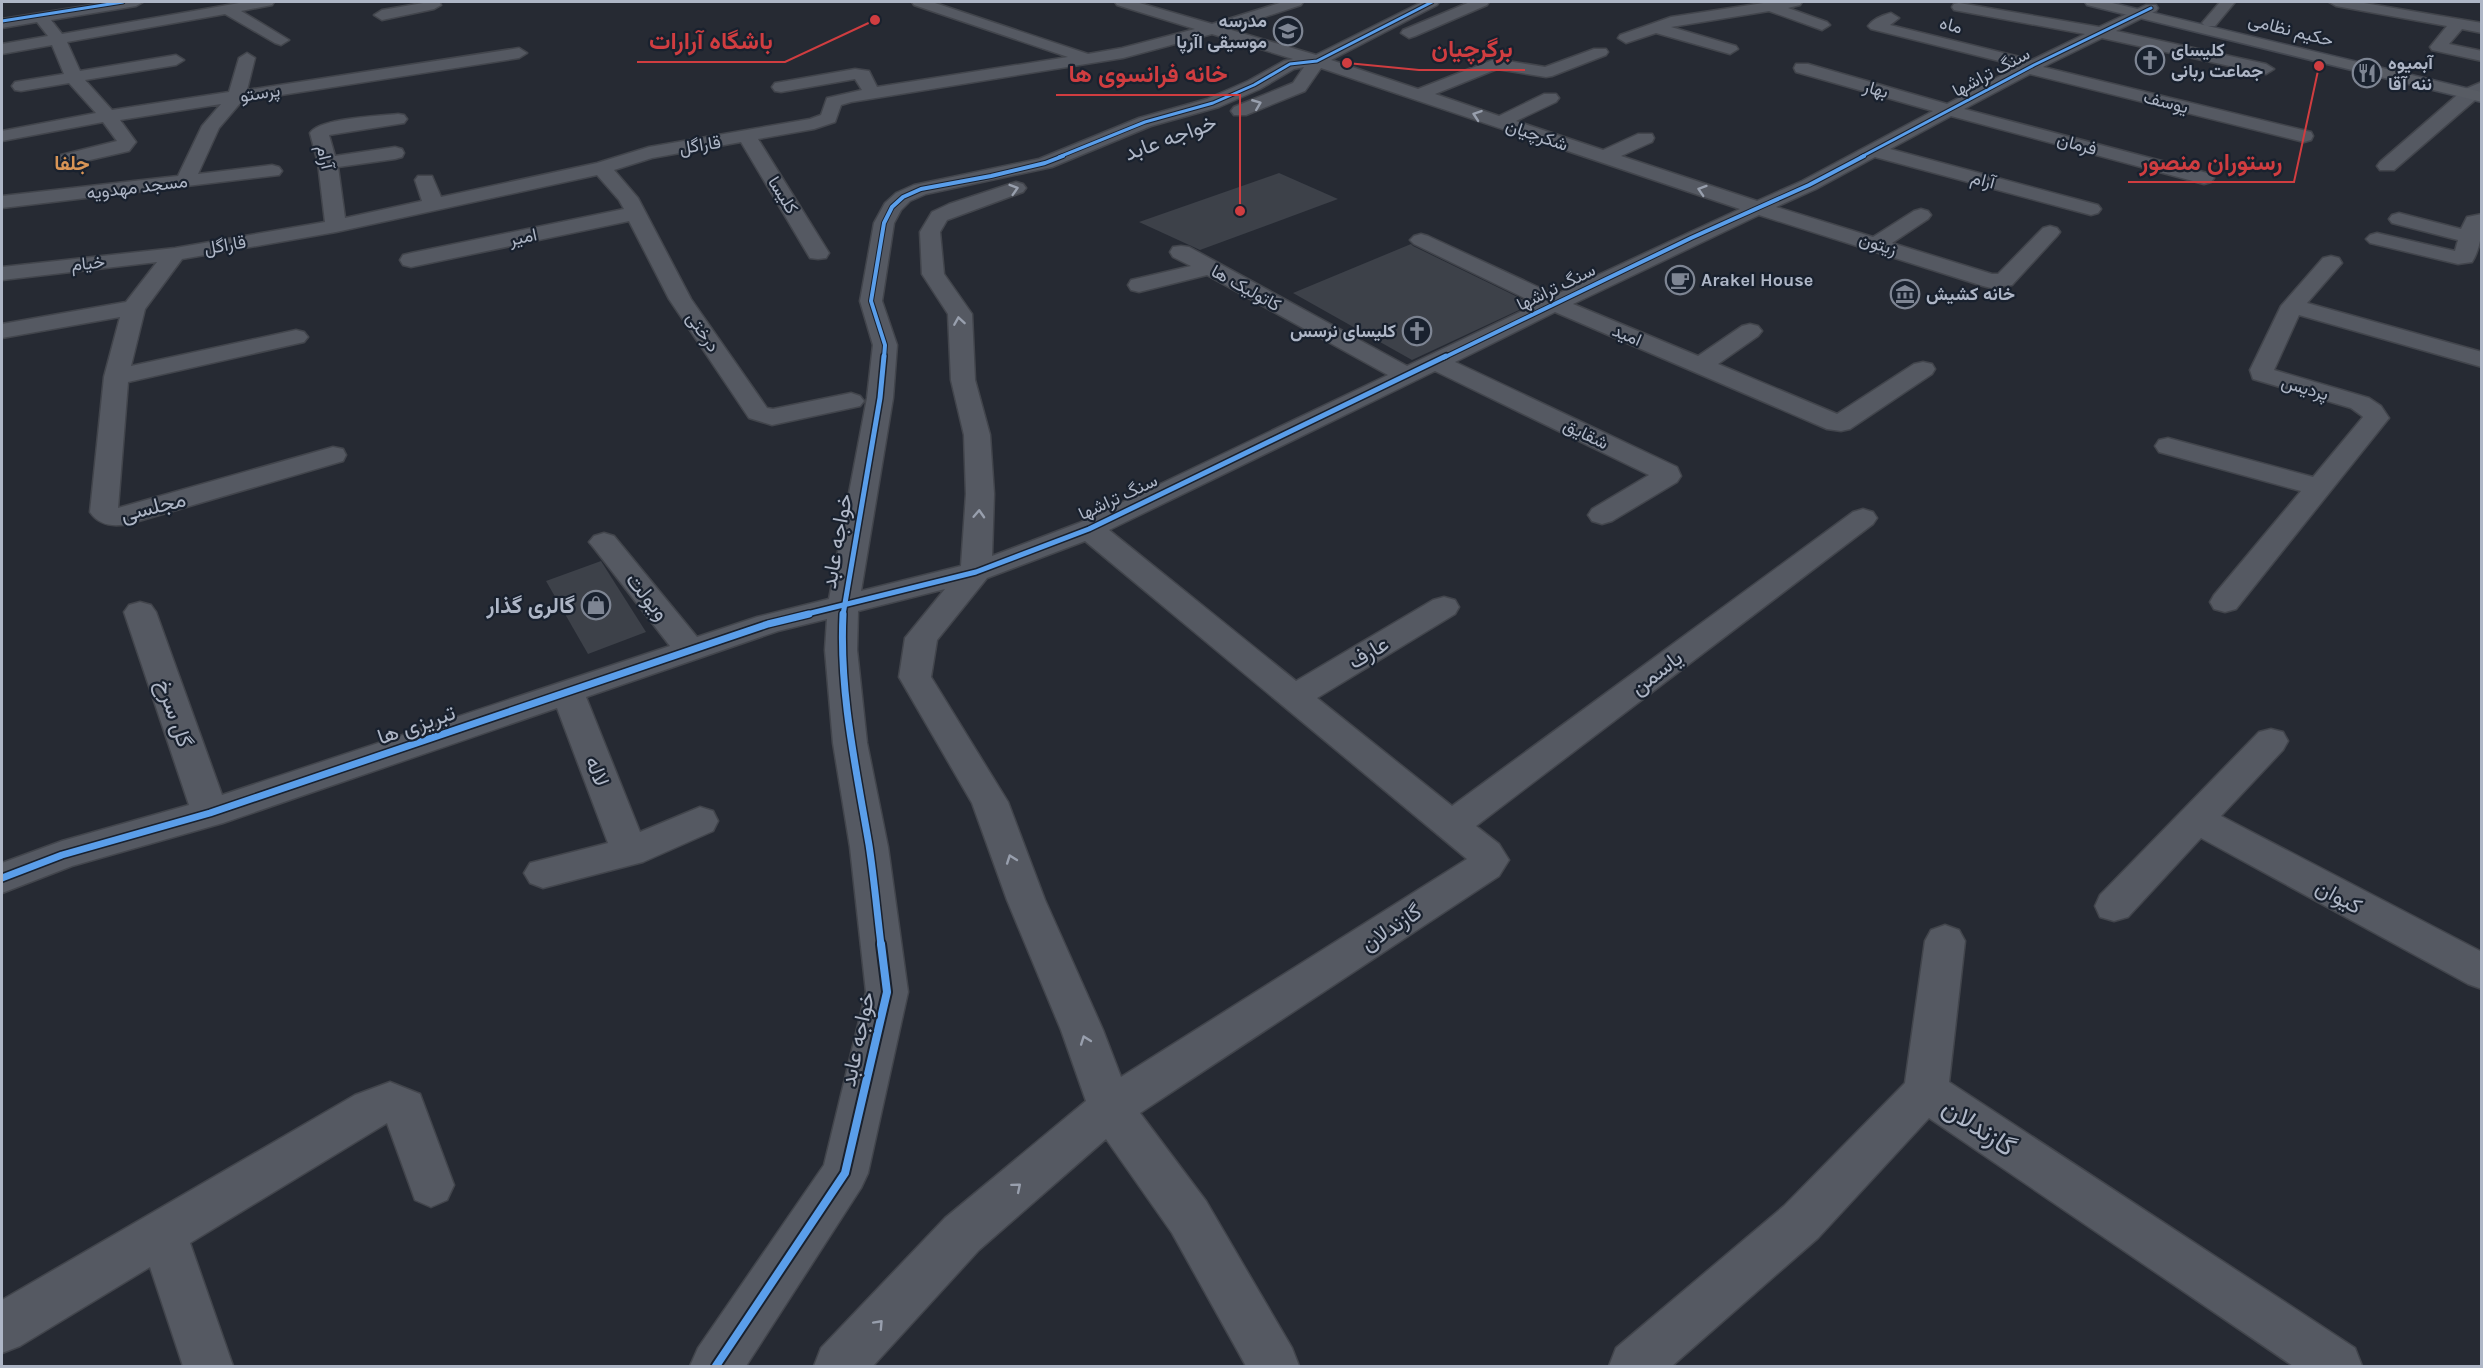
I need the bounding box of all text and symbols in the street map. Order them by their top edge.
street label: حکیم نظامی [2246,9,2336,52]
place label: مدرسه موسیقی اآرپا [1176,10,1267,54]
street label: ماه [1937,12,1965,38]
school or university icon: مدرسه موسیقی اآرپا [1272,15,1304,47]
callout: باشگاه آرارات [637,20,785,62]
text: باشگاه آرارات [649,27,773,56]
callout: برگرچیان [1419,28,1525,70]
text: برگرچیان [1431,35,1513,65]
place label: کلیسای جماعت ربانی [2171,39,2263,82]
street label: سنگ تراشها [1948,42,2034,102]
church icon: کلیسای جماعت ربانی [2134,44,2166,76]
place label: آبمیوه ننه آقا [2388,52,2434,95]
callout: خانه فرانسوی ها [1056,53,1240,95]
restaurant icon: آبمیوه ننه آقا [2351,57,2383,89]
text: خانه فرانسوی ها [1068,60,1228,89]
street label: بهار [1860,75,1891,103]
street label: پرستو [238,79,282,108]
street label: یوسف [2141,86,2191,118]
one-way arrow [1251,99,1262,111]
street label: خواجه عابد [1121,109,1220,167]
one-way arrow [1473,109,1483,122]
street label: شکرچیان [1503,114,1571,157]
street label: فرمان [2055,128,2099,160]
street label: قاراگل [677,131,723,159]
callout: رستوران منصور [2128,140,2294,182]
street label: آرام [311,143,339,173]
text: رستوران منصور [2139,148,2282,177]
district label: جلفا [54,152,90,175]
street label: آرام [1968,166,1999,195]
street label: مسجد مهدویه [85,170,189,204]
street label: کلیسا [763,172,803,218]
one-way arrow [1008,184,1019,196]
one-way arrow [1697,184,1708,197]
street label: امیر [506,223,539,251]
street label: زیتون [1856,228,1900,260]
street label: قاراگل [202,231,248,259]
street label: خیام [70,250,106,277]
street label: سنگ تراشها [1513,259,1599,315]
street label: کاتولیک ها [1207,260,1285,316]
cafe icon: Arakel House [1664,264,1696,296]
place label: Arakel House [1701,269,1813,291]
museum icon: خانه کشیش [1889,278,1921,310]
place label: خانه کشیش [1926,283,2015,305]
street label: درختی [682,308,724,356]
church icon: کلیسای نرسس [1401,315,1433,347]
one-way arrow [954,316,966,326]
street label: امید [1609,319,1645,351]
place label: کلیسای نرسس [1290,320,1396,342]
street label: پردیس [2278,371,2331,406]
street label: شقایق [1560,414,1612,454]
street label: سنگ تراشها [1075,469,1161,525]
street label: مجلسی [118,486,189,528]
street label: خواجه عابد [816,491,858,591]
one-way arrow [972,509,985,518]
street label: ویولت [620,567,674,626]
shop icon: گالری گذار [580,589,612,621]
place label: گالری گذار [486,593,575,619]
street label: عارف [1344,631,1393,675]
street label: یاسمن [1625,645,1688,701]
street label: گل سرخ [149,676,198,751]
street label: تبریزی ها [374,699,459,750]
street label: لاله [580,753,615,790]
one-way arrow [1006,854,1018,865]
street label: کیوان [2311,874,2366,920]
street label: گازندلان [1356,899,1427,957]
street label: خواجه عابد [835,989,881,1089]
one-way arrow [1080,1035,1093,1045]
street label: گازندلان [1935,1091,2022,1164]
one-way arrow [1010,1183,1021,1194]
one-way arrow [872,1320,883,1330]

